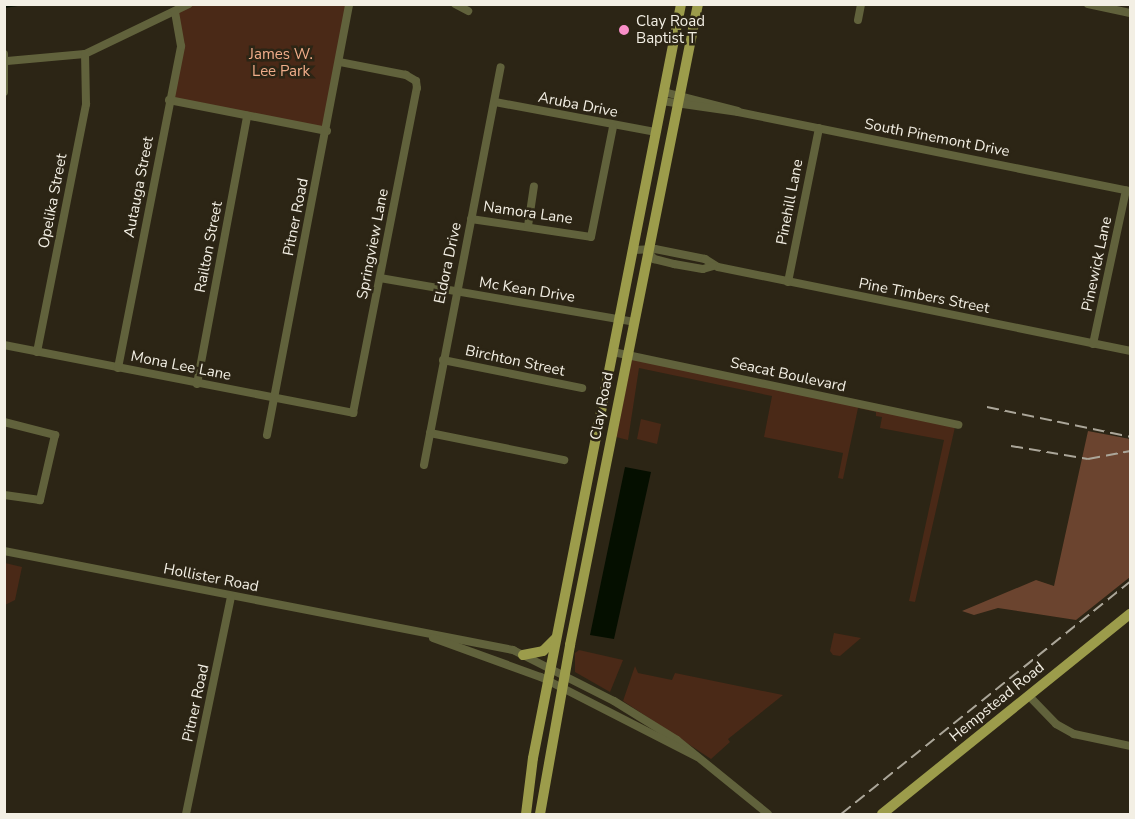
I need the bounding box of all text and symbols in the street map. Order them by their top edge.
place label: Clay Road Baptist T [636,12,705,47]
marker: Clay Road Baptist T [617,23,631,37]
park label: James W. Lee Park [249,45,313,80]
street label: Aruba Drive [537,88,619,122]
street label: South Pinemont Drive [863,115,1011,161]
street label: Autauga Street [120,135,158,239]
street label: Opelika Street [35,152,71,250]
street label: Pinehill Lane [773,158,807,246]
street label: Pitner Road [280,177,312,257]
street label: Springview Lane [353,187,393,301]
street label: Namora Lane [482,198,574,228]
street label: Railton Street [191,200,227,294]
street label: Pinewick Lane [1078,215,1116,313]
street label: Eldora Drive [431,221,465,305]
street label: Mc Kean Drive [478,274,576,306]
street label: Pine Timbers Street [857,275,991,317]
street label: Birchton Street [464,342,566,380]
street label: Mona Lee Lane [129,347,233,385]
street label: Seacat Boulevard [729,354,847,396]
street label: Clay Road [587,370,617,442]
street label: Hollister Road [162,560,260,596]
street label: Hempstead Road [946,658,1048,746]
street label: Pitner Road [179,663,213,743]

